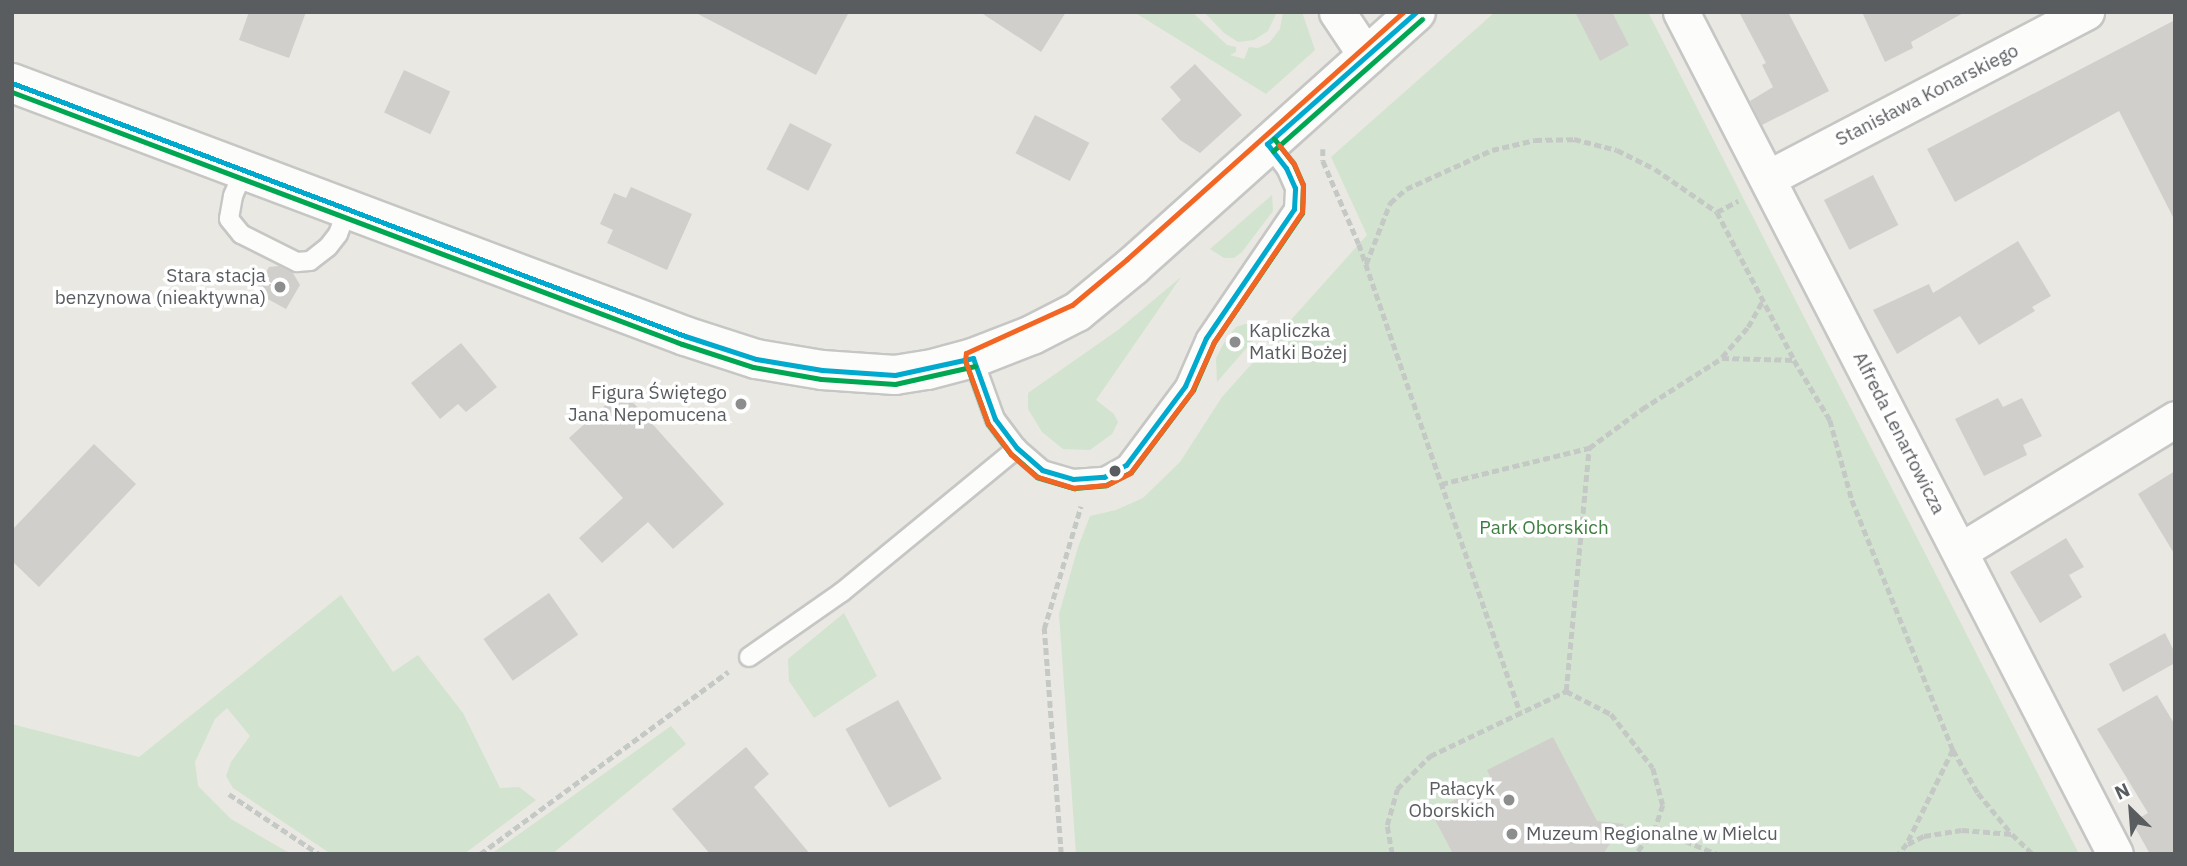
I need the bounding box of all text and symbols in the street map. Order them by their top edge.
street label: Stanisława Konarskiego [1832,39,2022,151]
place label: Stara stacja benzynowa (nieaktywna) [55,265,266,309]
marker: Stara stacja benzynowa (nieaktywna) [272,279,288,295]
place label: Kapliczka Matki Bożej [1249,320,1347,364]
marker: Kapliczka Matki Bożej [1227,334,1243,350]
street label: Alfreda Lenartowicza [1848,348,1950,518]
place label: Figura Świętego Jana Nepomucena [568,382,727,426]
marker: Figura Świętego Jana Nepomucena [733,396,749,412]
unlabelled marker [1108,464,1122,478]
park label: Park Oborskich [1479,517,1609,539]
north arrow [2096,775,2166,845]
text: N [2111,777,2133,805]
place label: Pałacyk Oborskich [1409,778,1495,822]
marker: Pałacyk Oborskich [1501,792,1517,808]
place label: Muzeum Regionalne w Mielcu [1526,823,1778,845]
marker: Muzeum Regionalne w Mielcu [1504,826,1520,842]

